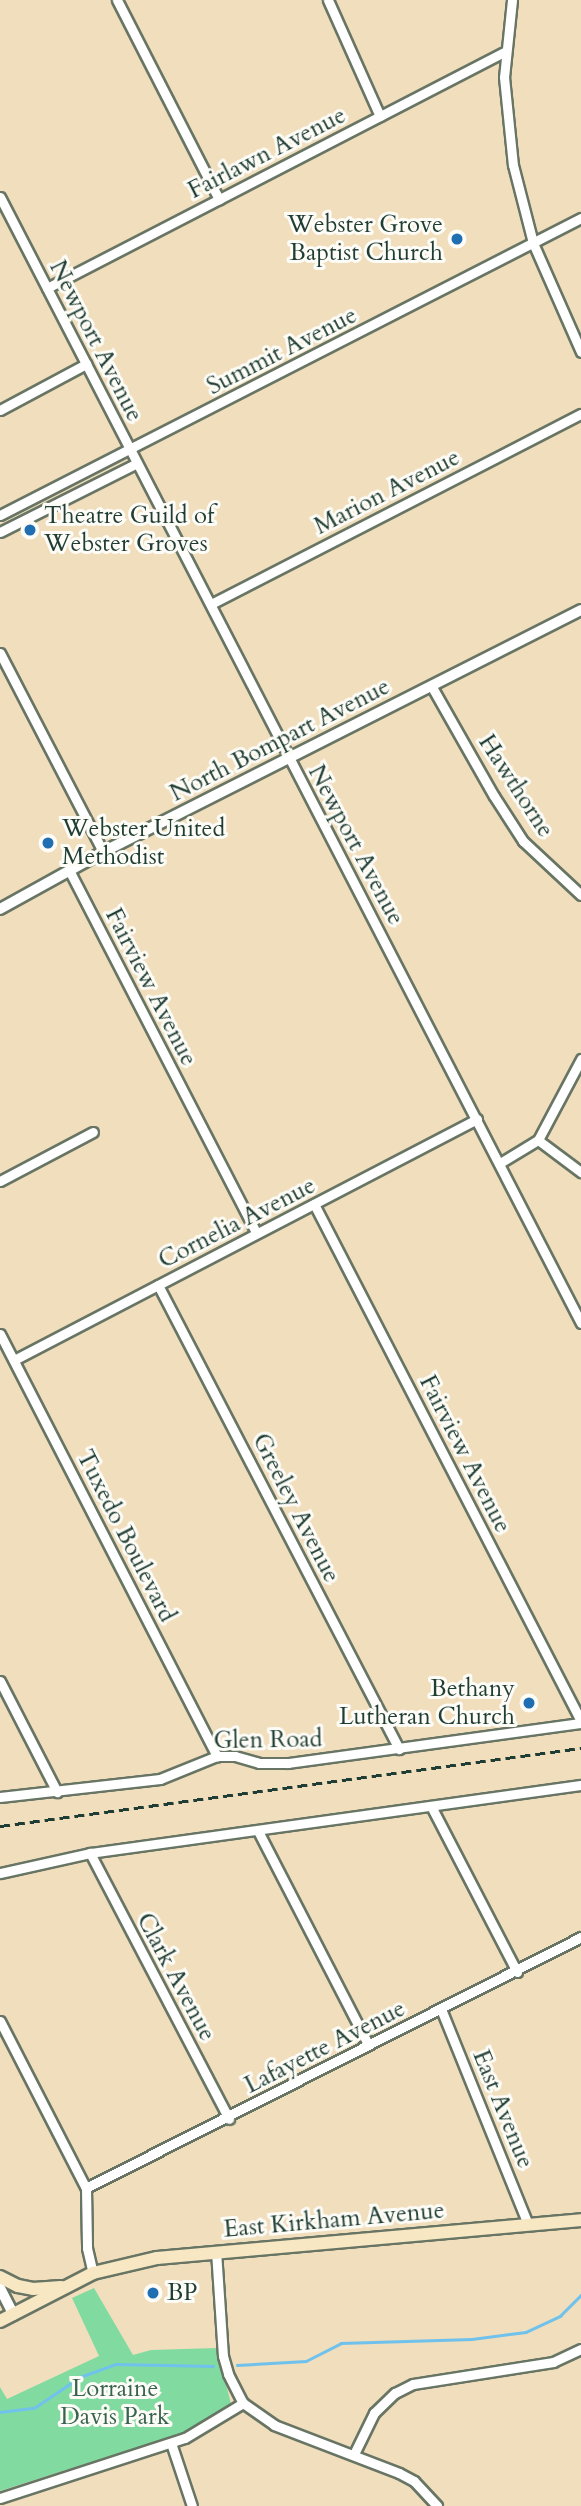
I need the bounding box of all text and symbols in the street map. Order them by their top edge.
street label: Fairlawn Avenue [183,101,351,205]
place label: Webster Grove Baptist Church [287,211,443,267]
marker: Webster Grove Baptist Church [449,231,465,247]
street label: Newport Avenue [43,256,149,426]
street label: Summit Avenue [202,301,362,401]
street label: Marion Avenue [309,443,465,541]
place label: Theatre Guild of Webster Groves [44,502,214,558]
marker: Theatre Guild of Webster Groves [22,522,38,538]
street label: North Bompart Avenue [165,672,395,808]
street label: Hawthorne [472,729,560,843]
street label: Newport Avenue [302,760,410,930]
place label: Webster United Methodist [62,815,225,871]
marker: Webster United Methodist [40,835,56,851]
street label: Fairview Avenue [99,903,203,1071]
street label: Cornelia Avenue [154,1171,320,1275]
street label: Fairview Avenue [413,1370,517,1538]
street label: Greeley Avenue [246,1429,346,1587]
street label: Tuxedo Boulevard [70,1445,182,1627]
place label: Bethany Lutheran Church [339,1675,515,1731]
marker: Bethany Lutheran Church [521,1695,537,1711]
street label: Glen Road [213,1725,323,1755]
street label: Clark Avenue [130,1908,222,2046]
street label: Lafayette Avenue [240,1994,410,2100]
street label: East Avenue [466,2046,540,2172]
street label: East Kirkham Avenue [222,2196,446,2244]
place label: BP [167,2279,198,2307]
marker: BP [145,2285,161,2301]
park label: Lorraine Davis Park [60,2375,170,2431]

